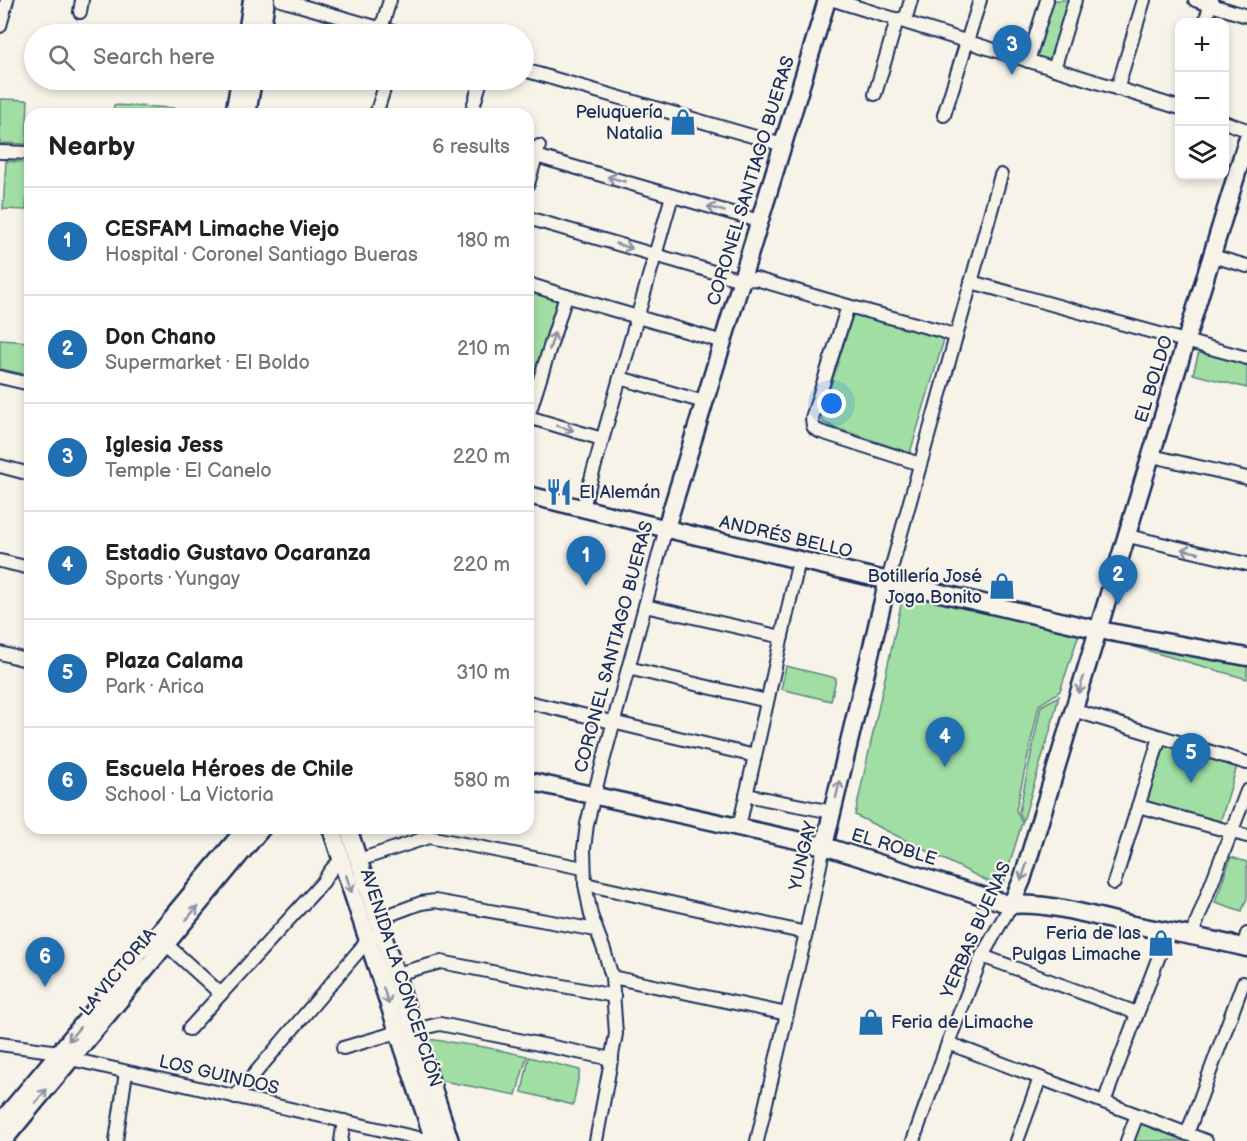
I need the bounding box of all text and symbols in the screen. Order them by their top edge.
map controls [1175,18,1229,180]
button: + [1175,18,1229,72]
search box [24,24,534,90]
pin: 3 [992,26,1032,75]
icon: search [45,41,78,74]
text: Search here [93,44,215,71]
street label: CORONEL SANTIAGO BUERAS [703,54,799,308]
button: − [1175,72,1229,126]
place label: Peluquería Natalia [576,102,663,144]
shop icon: Peluquería Natalia [668,107,698,137]
button: layers [1175,126,1229,180]
text: Nearby [48,132,135,163]
text: 6 results [432,135,510,159]
one-way arrow [607,173,626,185]
one-way arrow [707,202,726,214]
text: CESFAM Limache Viejo [105,216,339,243]
text: 1 [63,229,72,253]
text: 180 m [457,229,510,253]
one-way arrow [615,241,634,252]
text: Hospital · Coronel Santiago Bueras [105,243,418,267]
text: Don Chano [105,324,216,351]
one-way arrow [547,332,558,351]
street label: EL BOLDO [1131,333,1177,425]
text: 2 [62,337,73,361]
text: 210 m [457,337,510,361]
text: Supermarket · El Boldo [105,351,310,375]
your location [817,389,846,418]
one-way arrow [555,423,574,434]
text: Iglesia Jess [105,432,223,459]
text: 3 [62,445,73,469]
text: 220 m [453,445,510,469]
text: Temple · El Canelo [105,459,272,483]
restaurant icon: El Alemán [544,477,574,507]
place label: El Alemán [579,482,661,503]
street label: ANDRÉS BELLO [717,510,855,563]
street label: CORONEL SANTIAGO BUERAS [570,519,658,775]
pin: 1 [566,536,606,586]
text: Estadio Gustavo Ocaranza [105,540,371,567]
one-way arrow [1181,544,1200,556]
text: 4 [62,553,73,577]
text: 220 m [453,553,510,577]
pin: 2 [1098,556,1138,605]
place label: Botillería José Joga Bonito [867,566,982,608]
text: Sports · Yungay [105,567,240,591]
shop icon: Botillería José Joga Bonito [987,571,1017,601]
text: Plaza Calama [105,648,244,675]
text: 5 [62,661,73,685]
text: 310 m [456,661,510,685]
text: Park · Arica [105,675,204,699]
one-way arrow [1075,676,1086,695]
pin: 4 [926,718,964,767]
pin: 5 [1172,734,1210,783]
text: Escuela Héroes de Chile [105,756,353,783]
text: 6 [61,769,74,793]
text: 580 m [453,769,510,793]
one-way arrow [832,780,844,799]
text: School · La Victoria [105,783,274,807]
street label: YUNGAY [785,819,821,894]
street label: EL ROBLE [849,824,939,870]
street label: YERBAS BUENAS [936,858,1016,1002]
one-way arrow [1018,862,1029,881]
street label: AVENIDA LA CONCEPCIÓN [356,866,448,1090]
one-way arrow [345,874,356,893]
one-way arrow [185,906,198,922]
place label: Feria de las Pulgas Limache [1012,923,1141,965]
street label: LA VICTORIA [75,924,161,1020]
shop icon: Feria de las Pulgas Limache [1146,928,1176,958]
pin: 6 [26,938,64,987]
one-way arrow [381,986,392,1005]
shop icon: Feria de Limache [856,1007,886,1037]
place label: Feria de Limache [891,1012,1034,1033]
one-way arrow [68,1026,81,1042]
street label: LOS GUINDOS [157,1051,281,1099]
one-way arrow [34,1088,47,1104]

